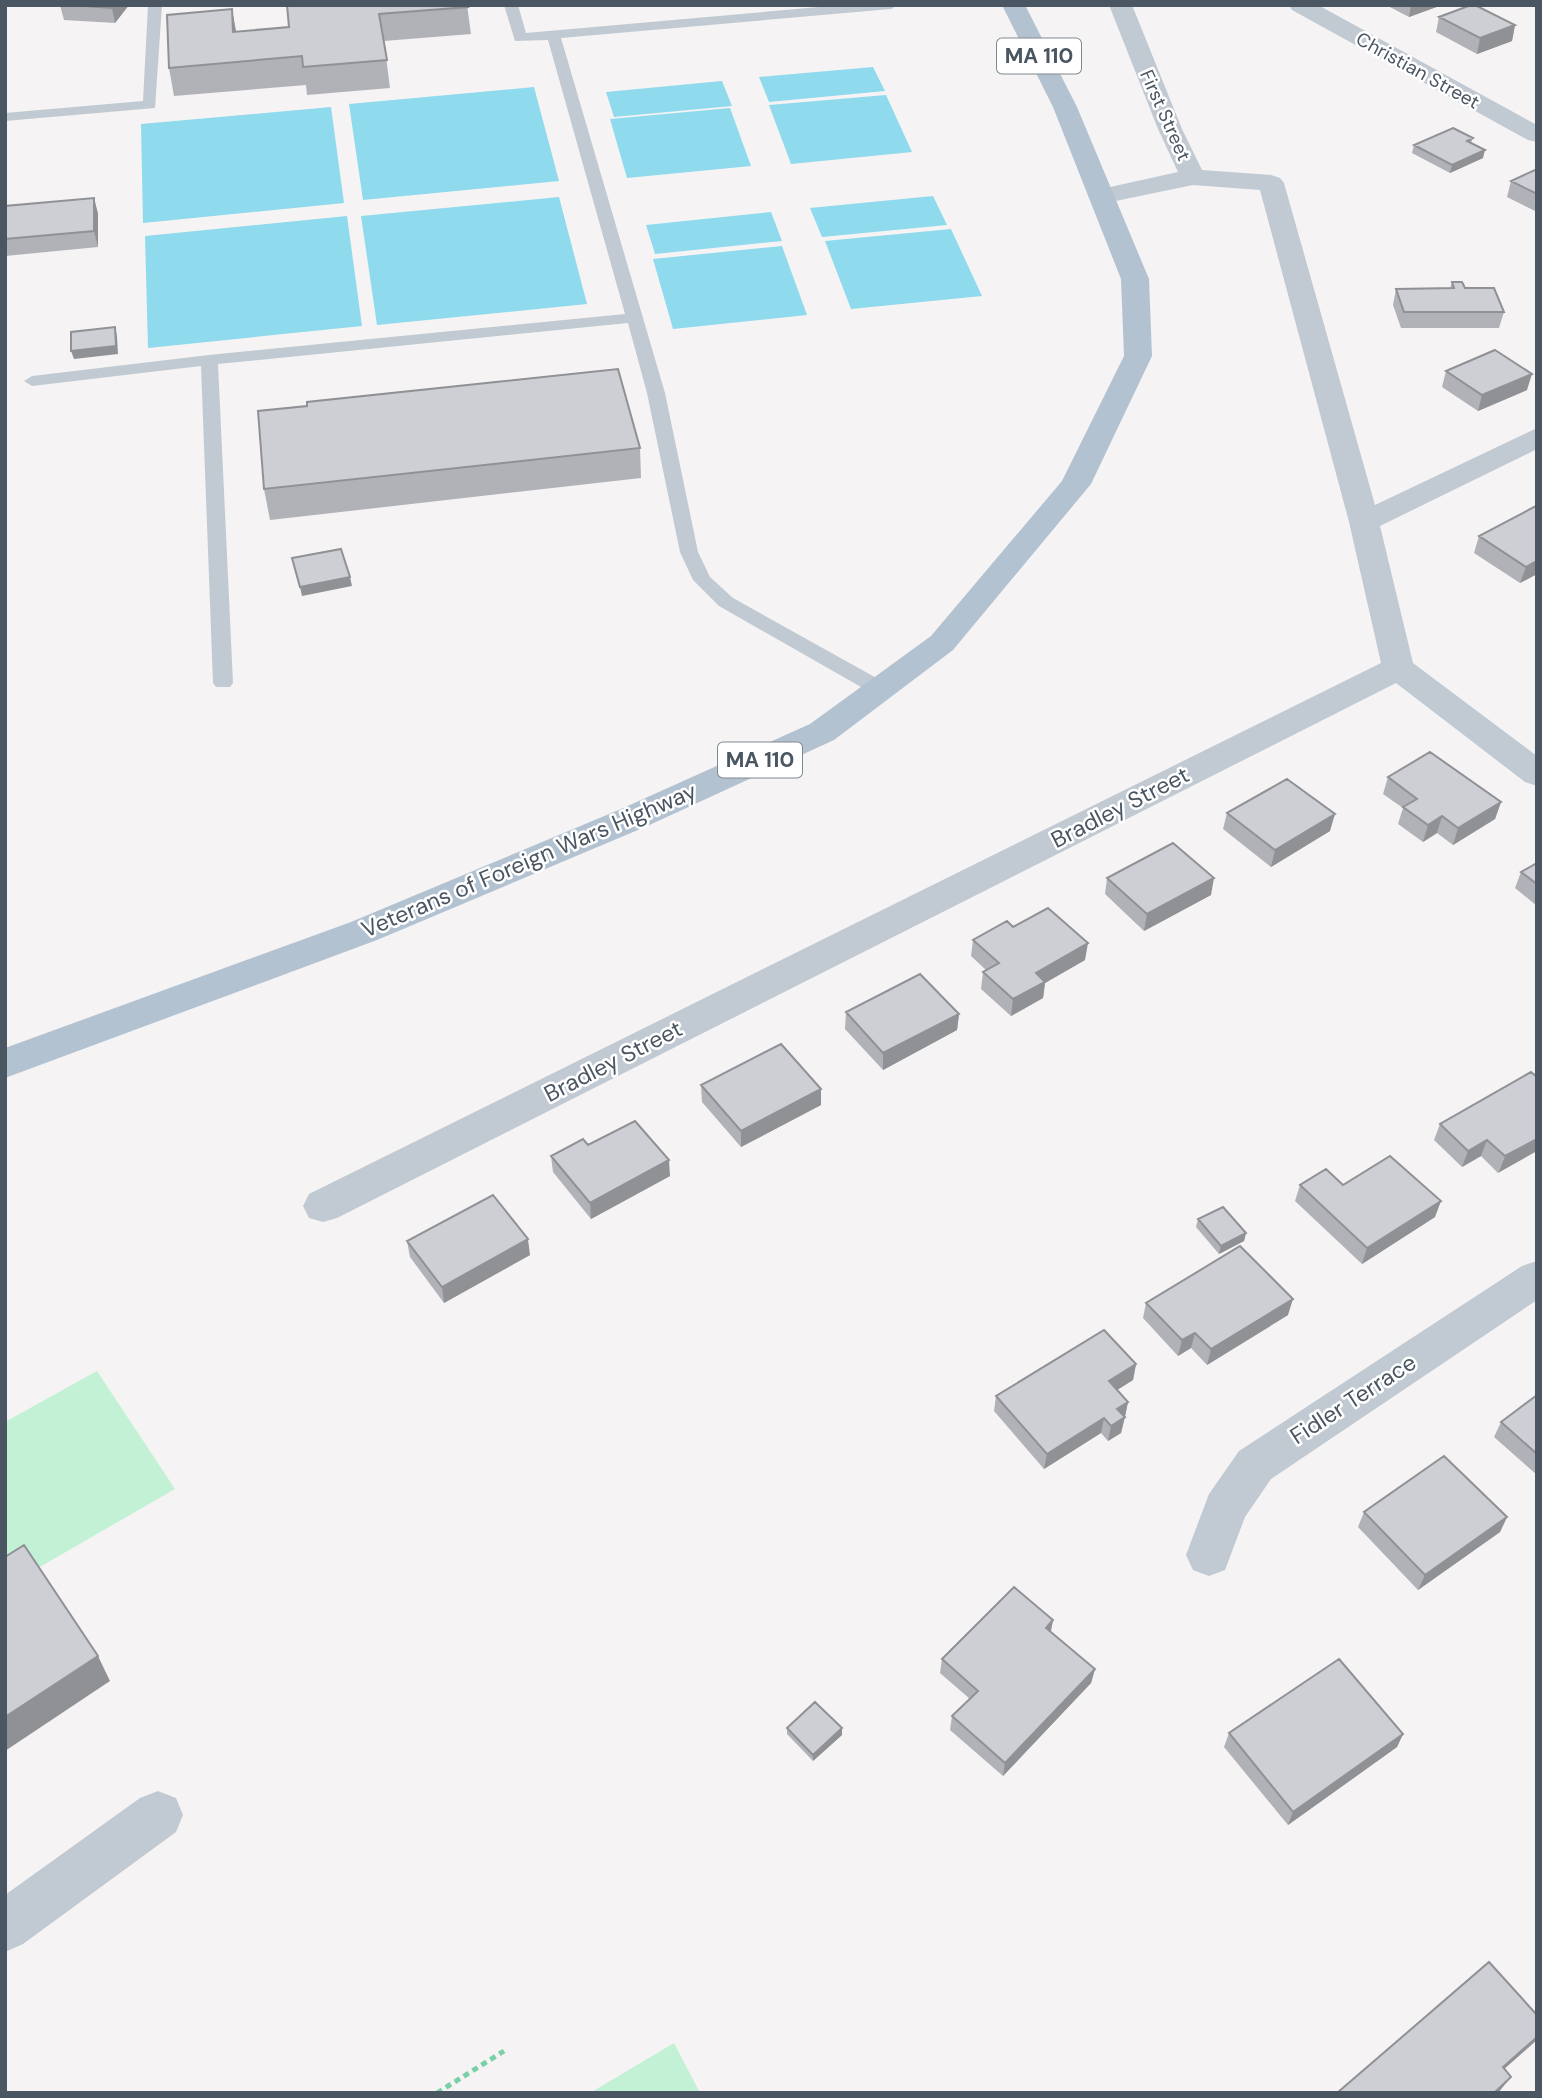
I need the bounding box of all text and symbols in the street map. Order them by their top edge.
street label: Christian Street [1352,26,1484,115]
road number: MA 110 [997,38,1081,74]
street label: First Street [1134,66,1197,165]
road number: MA 110 [718,742,802,778]
street label: Bradley Street [1046,759,1194,855]
street label: Veterans of Foreign Wars Highway [357,776,701,944]
street label: Bradley Street [539,1013,687,1109]
street label: Fidler Terrace [1284,1347,1422,1451]

